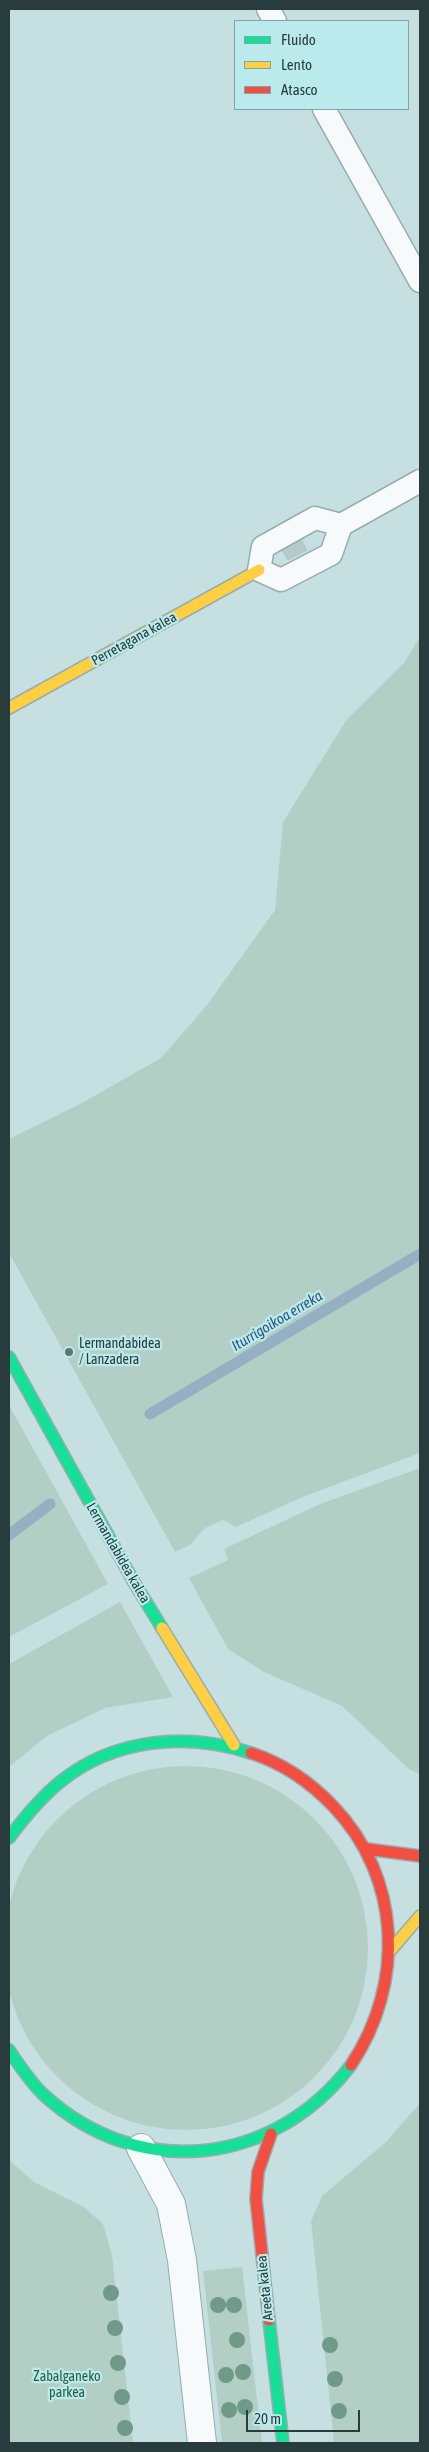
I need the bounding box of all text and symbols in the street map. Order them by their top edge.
legend [234,20,409,110]
text: Fluido [281,31,316,48]
text: Lento [281,56,312,73]
text: Atasco [281,81,318,98]
street label: Perretagana kalea [88,609,180,669]
water label: Iturrigoikoa erreka [228,1287,326,1355]
place label: Lermandabidea / Lanzadera [79,1336,161,1368]
marker: Lermandabidea / Lanzadera [63,1346,75,1358]
street label: Lermandabidea kalea [83,1500,153,1606]
street label: Areeta kalea [253,2255,277,2321]
park label: Zabalganeko parkea [33,2369,101,2402]
scale bar [249,2400,363,2432]
text: 20 m [254,2410,281,2427]

